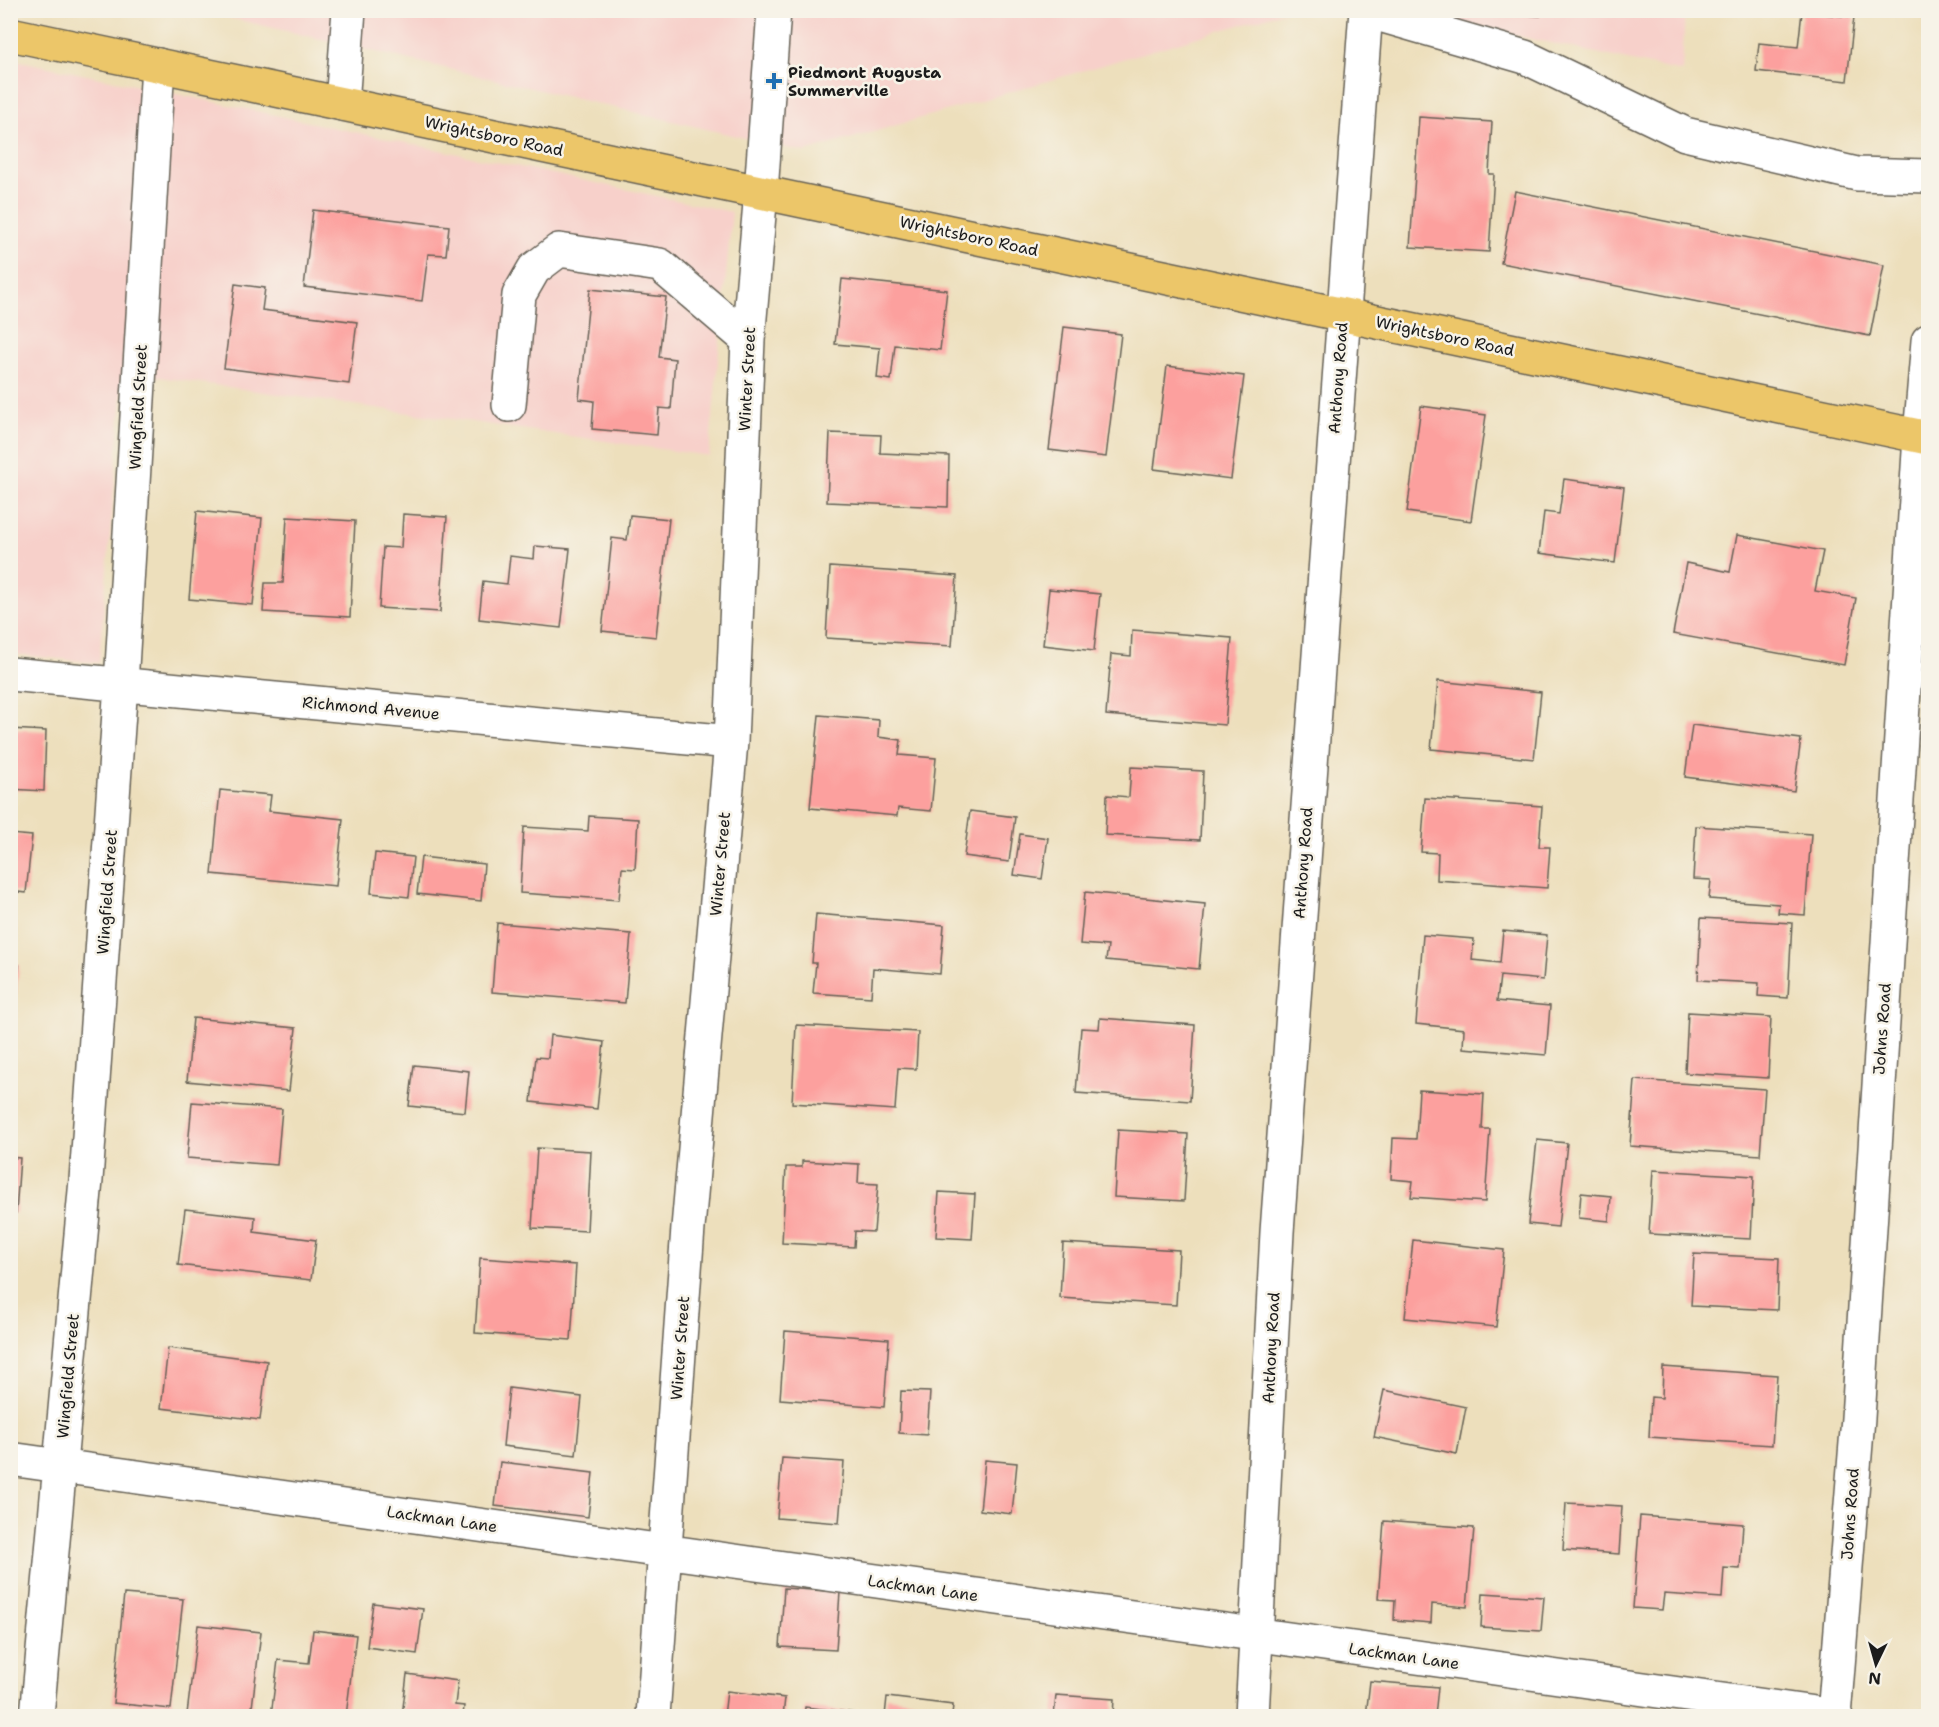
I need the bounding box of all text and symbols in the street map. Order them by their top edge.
place label: Piedmont Augusta Summerville [788,62,941,101]
marker: Piedmont Augusta Summerville [765,72,783,90]
street label: Wrightsboro Road [423,111,565,161]
street label: Wrightsboro Road [898,211,1040,261]
street label: Wrightsboro Road [1374,311,1516,361]
street label: Anthony Road [1324,322,1352,434]
street label: Winter Street [734,326,760,432]
street label: Wingfield Street [124,344,152,470]
street label: Richmond Avenue [301,692,441,724]
street label: Anthony Road [1289,807,1317,919]
street label: Winter Street [705,811,735,917]
street label: Wingfield Street [92,829,122,955]
street label: Johns Road [1868,982,1896,1076]
street label: Anthony Road [1258,1292,1284,1404]
street label: Winter Street [666,1295,694,1401]
street label: Wingfield Street [52,1313,84,1439]
street label: Johns Road [1836,1467,1864,1561]
street label: Lackman Lane [385,1501,499,1537]
street label: Lackman Lane [866,1570,980,1606]
north arrow [1846,1634,1906,1694]
street label: Lackman Lane [1347,1638,1461,1674]
text: N [1868,1667,1882,1689]

